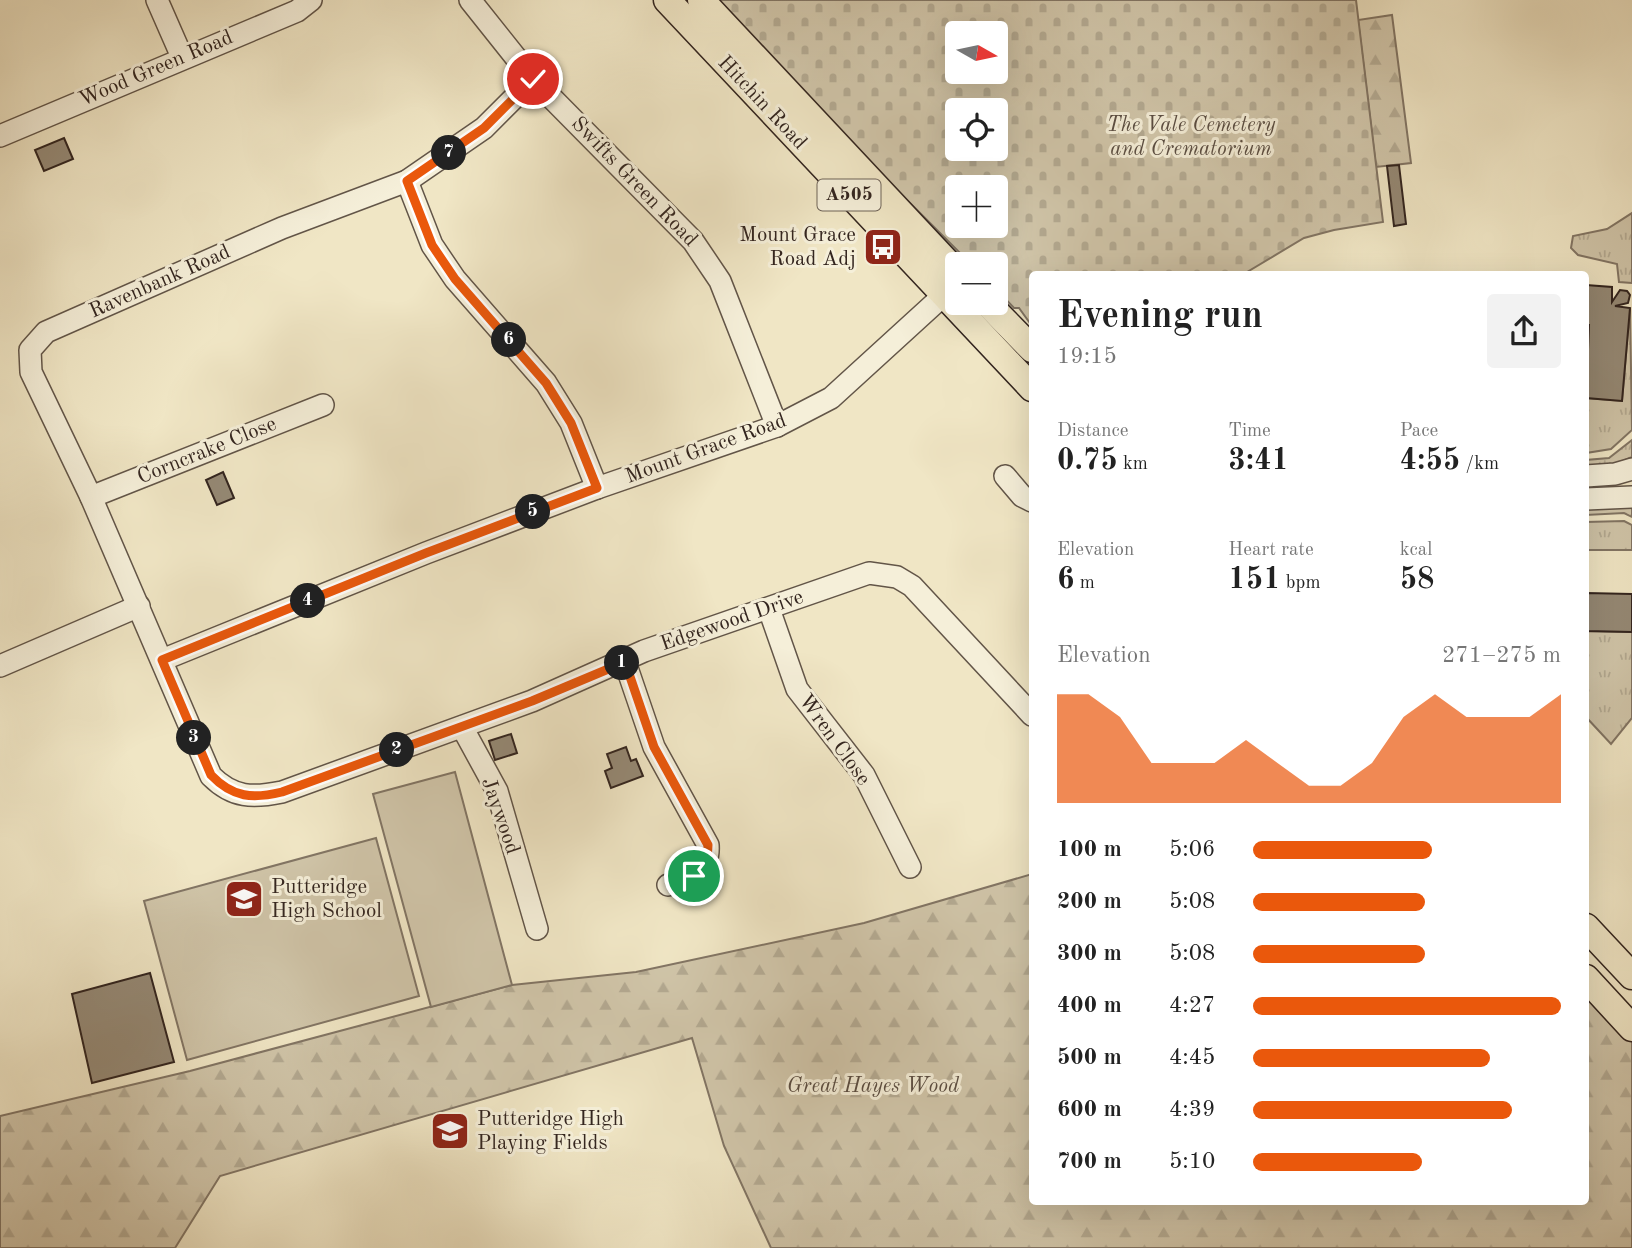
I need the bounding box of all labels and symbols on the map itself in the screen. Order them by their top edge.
north arrow [945,21,1008,84]
street label: Wood Green Road [76,27,236,111]
pin [503,49,563,109]
street label: Hitchin Road [713,52,811,154]
street label: Swifts Green Road [567,113,701,251]
park label: The Vale Cemetery and Crematorium [1106,115,1276,160]
pin: 7 [432,136,466,170]
road number: A505 [818,180,880,210]
place label: Mount Grace Road Adj [739,225,856,270]
bus stop icon: Mount Grace Road Adj [862,226,904,268]
street label: Ravenbank Road [86,241,234,322]
pin: 6 [491,322,526,358]
street label: Mount Grace Road [623,410,789,488]
street label: Corncrake Close [134,414,280,488]
pin: 5 [516,494,550,530]
pin: 4 [290,584,326,618]
street label: Edgewood Drive [658,587,806,655]
pin: 1 [604,646,640,680]
street label: Wren Close [794,691,874,789]
pin: 3 [176,720,212,756]
pin: 2 [380,732,414,768]
street label: Jaywood [477,775,523,857]
pin [664,846,724,906]
place label: Putteridge High School [271,877,382,922]
school or university icon: Putteridge High School [223,878,265,920]
park label: Great Hayes Wood [787,1076,960,1097]
place label: Putteridge High Playing Fields [477,1109,624,1154]
school or university icon: Putteridge High Playing Fields [429,1110,471,1152]

